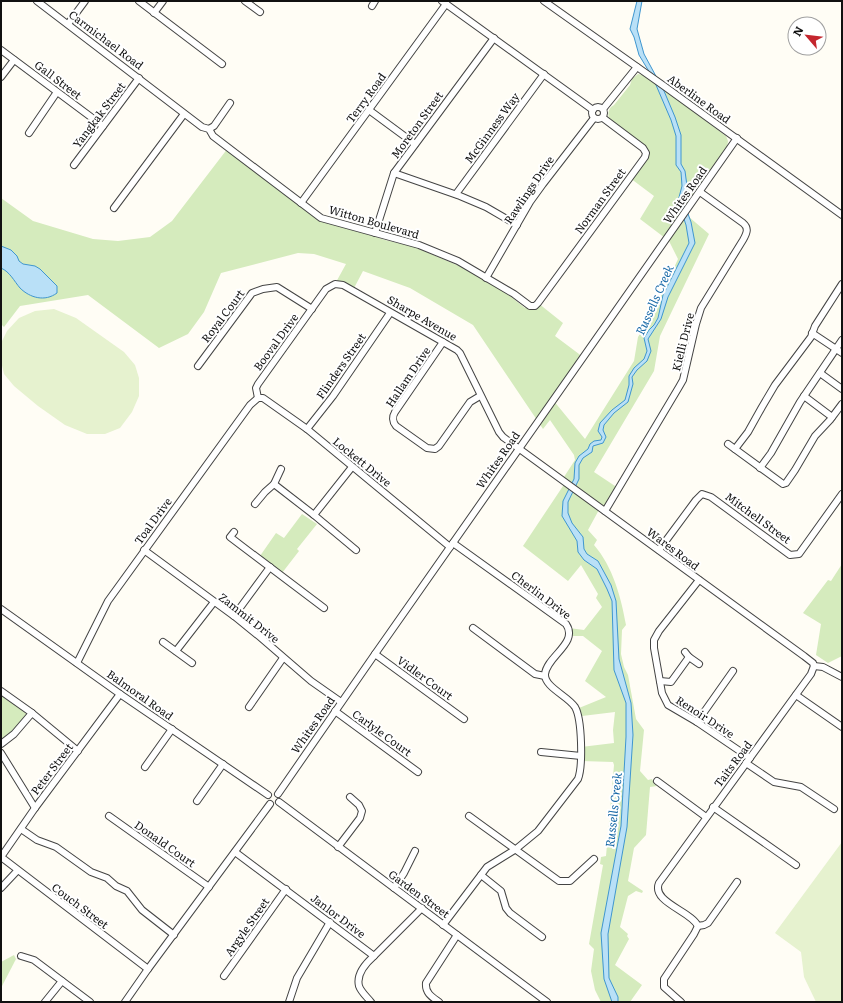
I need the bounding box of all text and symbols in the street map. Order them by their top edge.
street label: Carmichael Road [66,6,147,73]
north arrow [787,16,827,56]
text: N [788,23,807,39]
street label: Gall Street [32,56,86,103]
street label: Terry Road [342,69,389,126]
street label: Aberline Road [665,70,735,127]
street label: Yangkak Street [68,78,129,151]
street label: Moreton Street [386,87,446,161]
street label: McGinness Way [460,88,523,166]
street label: Rawlings Drive [499,152,557,227]
street label: Whites Road [659,162,710,226]
street label: Norman Street [570,164,629,237]
street label: Witton Boulevard [327,200,422,242]
water label: Russells Creek [631,261,678,338]
street label: Royal Court [197,285,248,345]
street label: Sharpe Avenue [385,291,461,344]
street label: Booval Drive [249,309,302,373]
street label: Kielli Drive [667,311,697,373]
street label: Flinders Street [311,329,369,402]
street label: Hallam Drive [381,343,434,410]
street label: Whites Road [472,427,523,491]
street label: Lockett Drive [330,433,395,490]
street label: Mitchell Street [722,488,795,547]
street label: Toal Drive [130,493,175,547]
street label: Wares Road [644,523,703,573]
street label: Cherlin Drive [508,566,575,622]
street label: Zammit Drive [216,588,284,646]
street label: Vidler Court [394,651,457,703]
street label: Balmoral Road [104,665,177,723]
street label: Renoir Drive [673,691,738,741]
street label: Whites Road [287,692,338,756]
street label: Carlyle Court [350,705,416,760]
street label: Taits Road [709,737,755,790]
street label: Peter Street [26,739,76,798]
water label: Russells Creek [600,771,626,848]
street label: Donald Court [132,816,200,870]
street label: Garden Street [386,865,454,921]
street label: Couch Street [49,879,113,932]
street label: Janlor Drive [308,889,370,941]
street label: Argyle Street [220,893,273,959]

